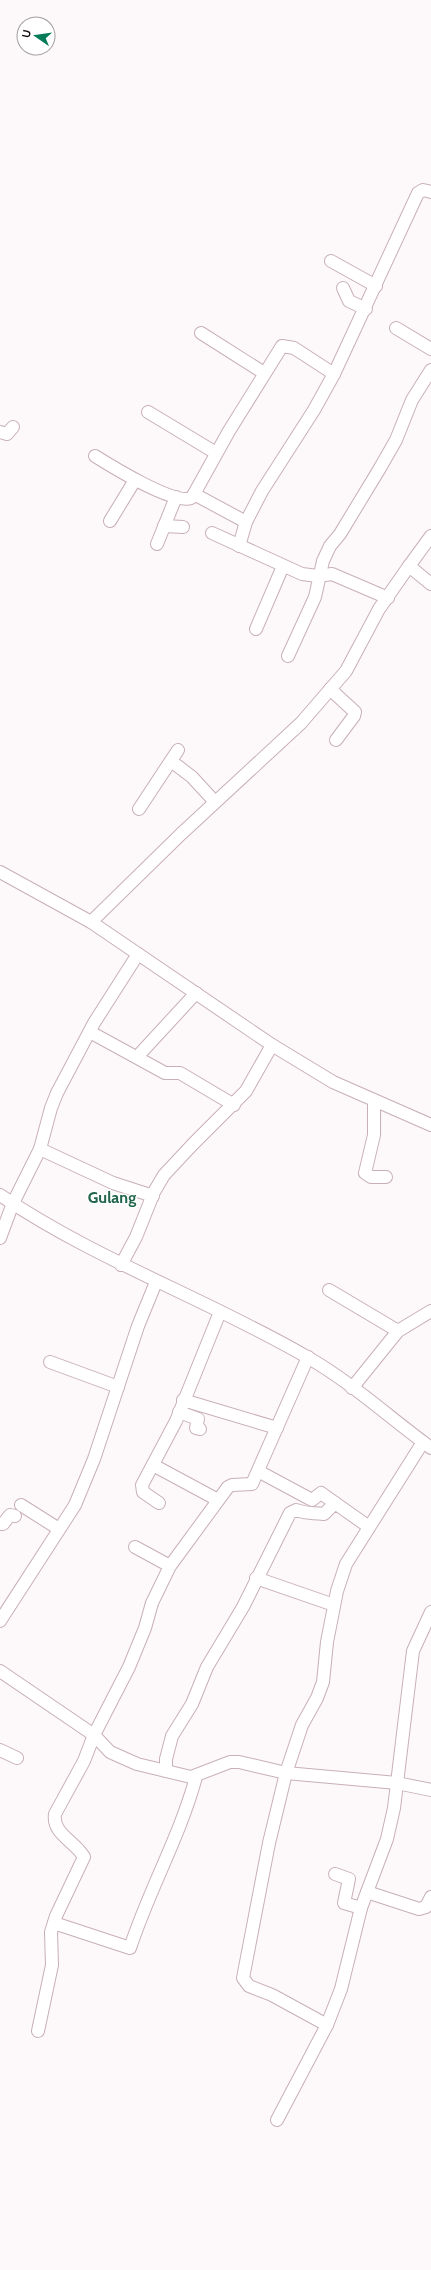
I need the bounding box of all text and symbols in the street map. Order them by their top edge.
north arrow [16,16,56,56]
text: U [19,28,34,39]
district label: Gulang [88,1188,136,1207]

